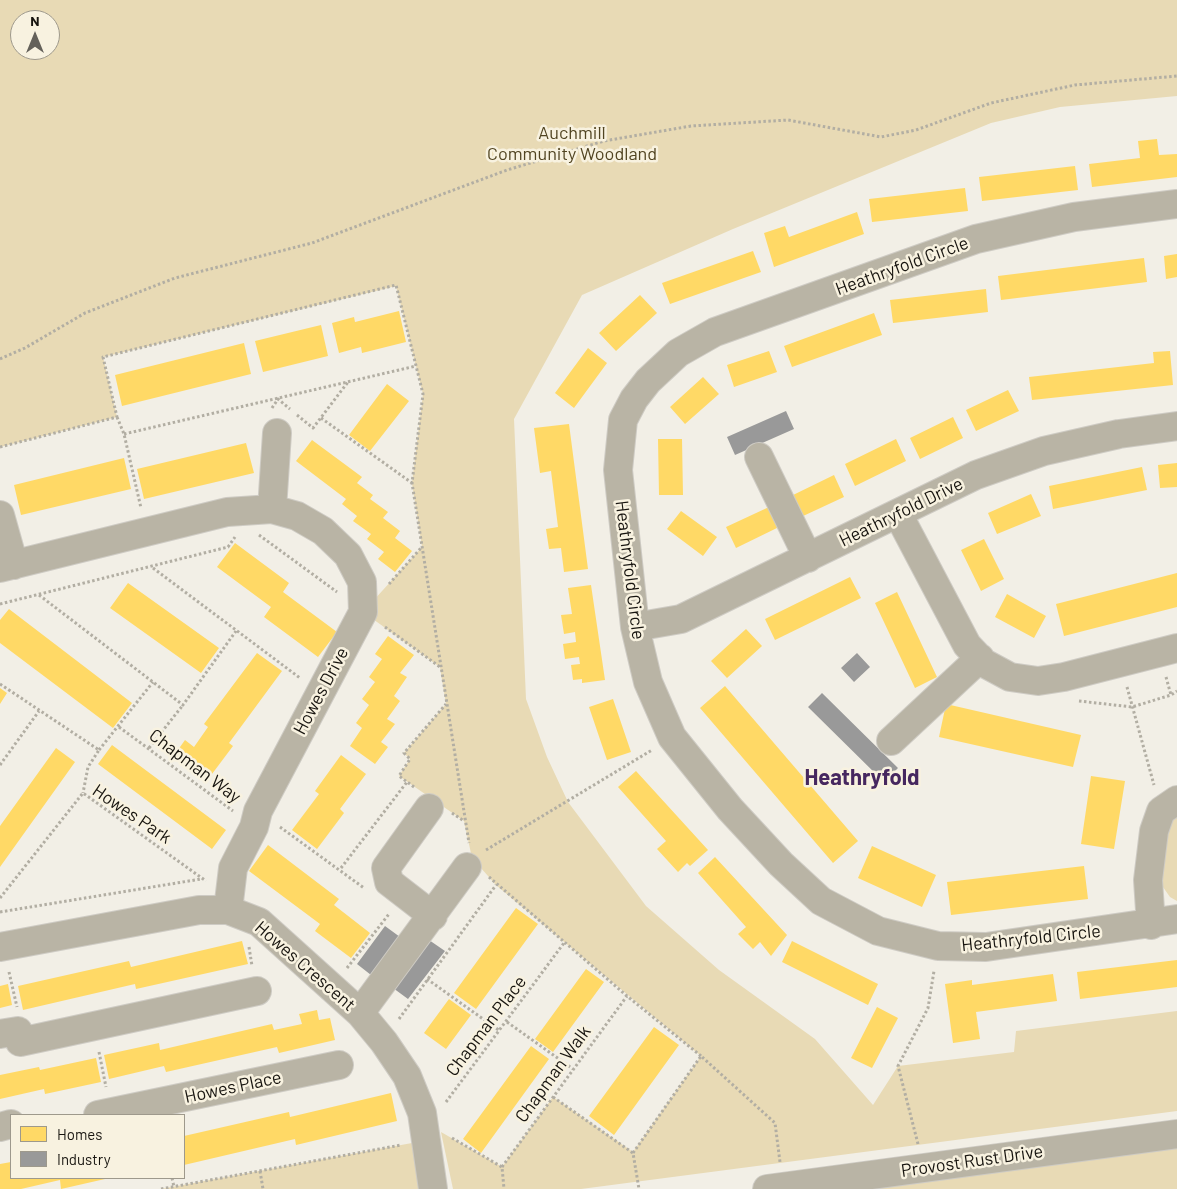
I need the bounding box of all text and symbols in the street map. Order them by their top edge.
north arrow [10,10,60,60]
text: N [30,12,40,29]
park label: Auchmill Community Woodland [487,122,657,164]
street label: Heathryfold Circle [833,232,971,300]
street label: Heathryfold Drive [836,473,966,551]
street label: Heathryfold Circle [611,499,649,641]
street label: Howes Drive [289,644,353,738]
street label: Chapman Way [145,724,245,808]
district label: Heathryfold [804,765,920,791]
street label: Howes Park [88,780,176,848]
street label: Howes Crescent [250,916,360,1016]
street label: Heathryfold Circle [960,920,1102,956]
street label: Chapman Place [441,972,531,1080]
street label: Chapman Walk [511,1021,595,1127]
street label: Howes Place [183,1066,283,1108]
legend [10,1114,185,1179]
text: Homes [57,1125,102,1143]
street label: Provost Rust Drive [900,1140,1044,1182]
text: Industry [57,1150,111,1168]

